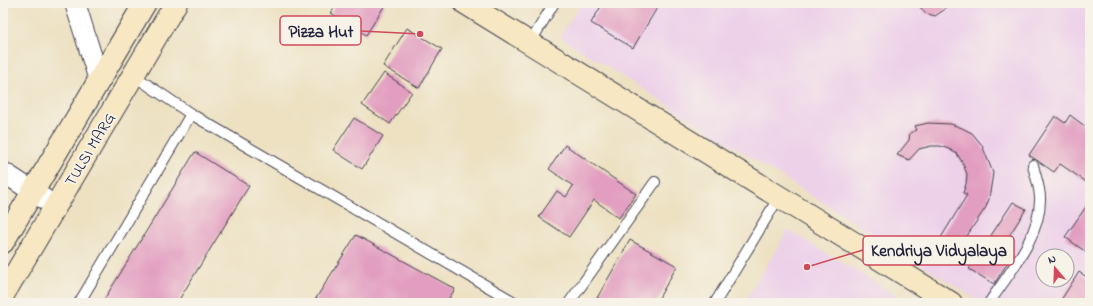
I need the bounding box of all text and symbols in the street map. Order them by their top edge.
callout: Pizza Hut [280,16,361,45]
text: Pizza Hut [289,20,354,45]
street label: TULSI MARG [59,109,122,191]
callout: Kendriya Vidyalaya [863,236,1014,265]
text: Kendriya Vidyalaya [871,239,1007,266]
north arrow [1035,248,1075,288]
text: N [1046,251,1058,268]

